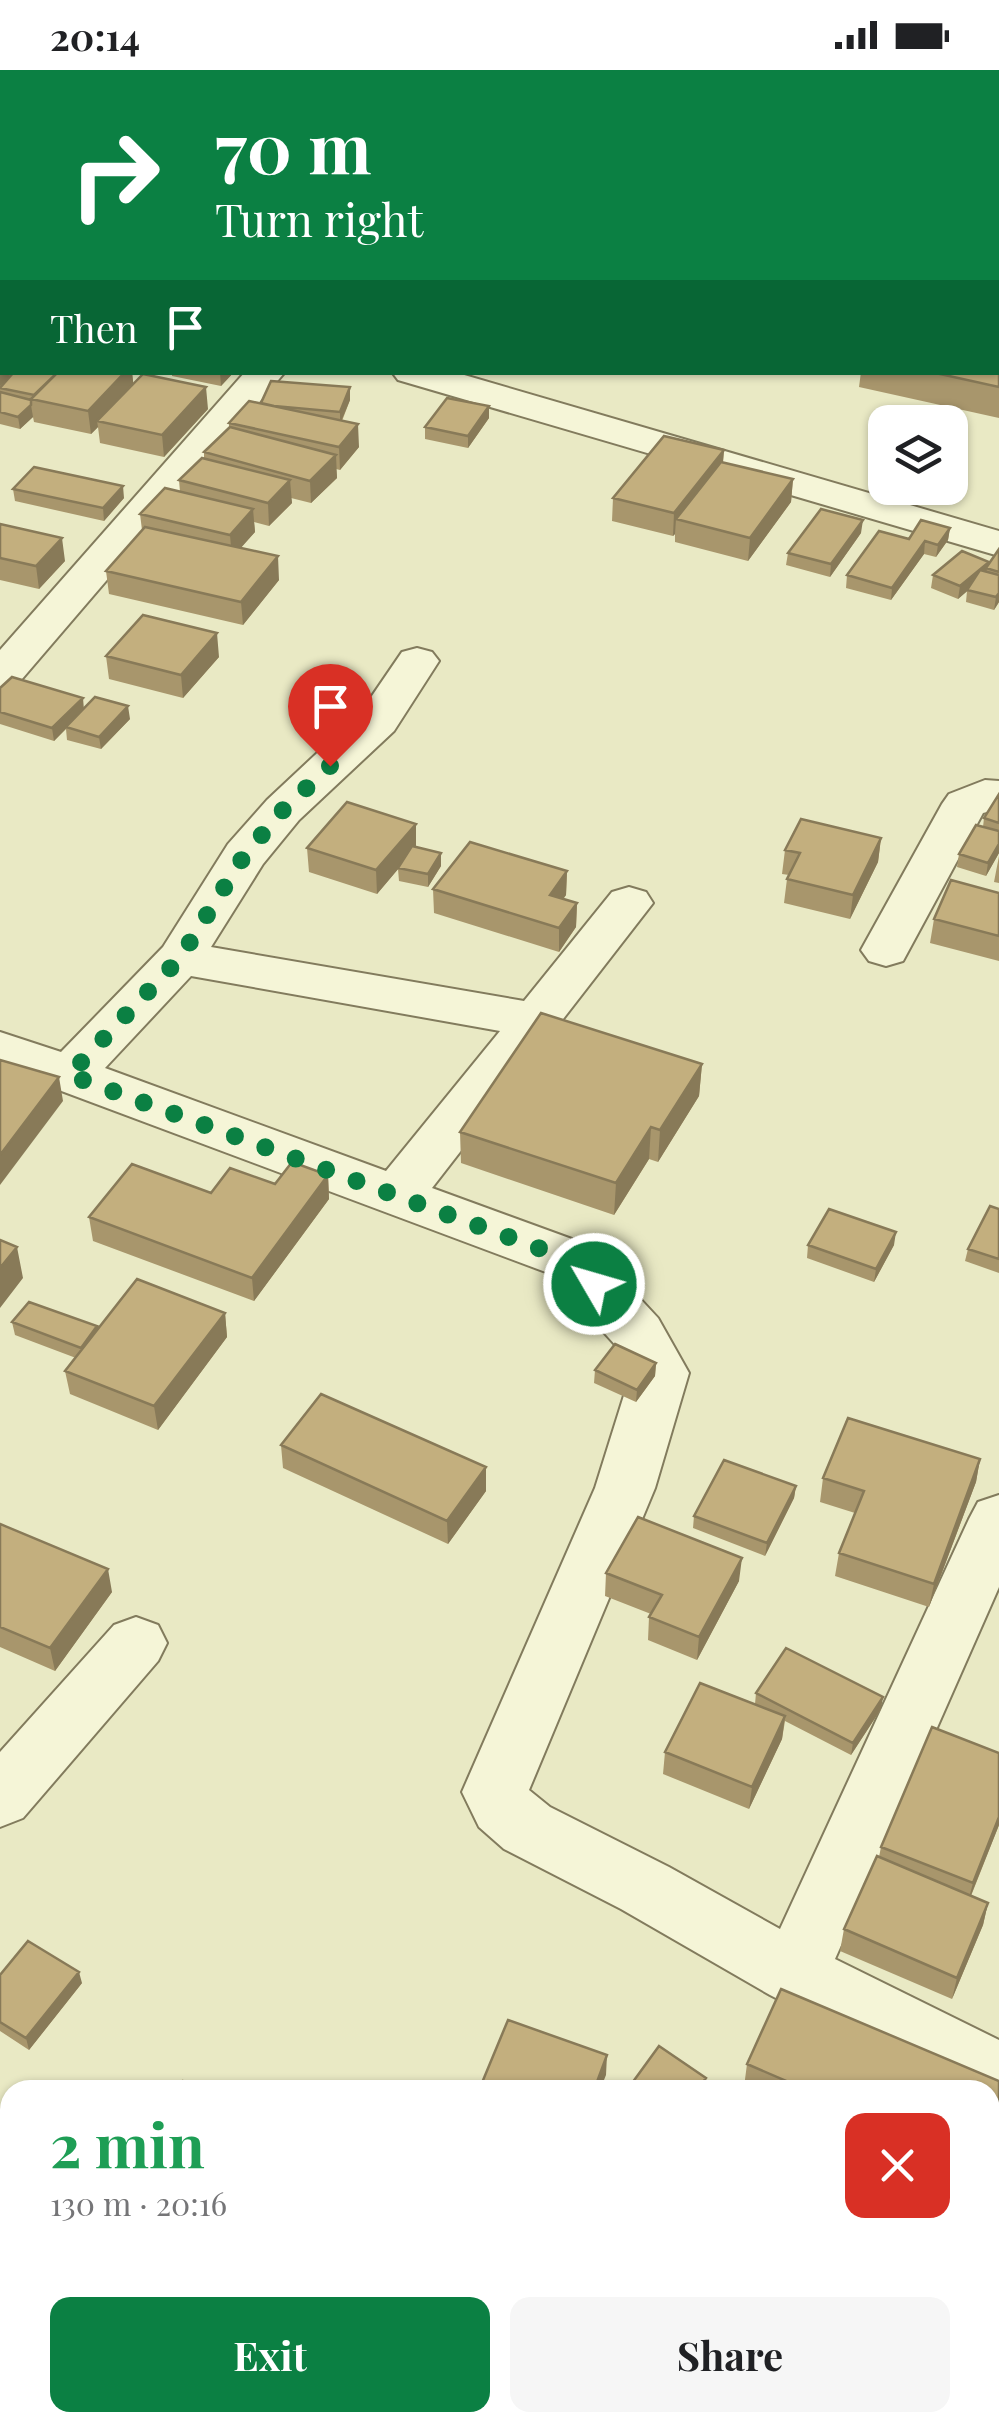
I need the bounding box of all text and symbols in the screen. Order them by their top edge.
text: 20:14 [50,10,140,61]
text: 70 m [215,98,372,192]
icon: right [50,110,180,240]
text: Turn right [215,188,423,248]
icon: arrive [158,300,213,355]
text: Then [50,302,138,353]
map controls [868,405,968,505]
button: layers [868,405,968,505]
pin [288,664,373,767]
icon: arrive [303,679,358,734]
position arrow [542,1232,646,1336]
text: 2 min [50,2103,205,2183]
button: close [845,2113,950,2218]
text: 130 m · 20:16 [50,2181,227,2224]
button: Exit [50,2297,490,2412]
button: Share [510,2297,950,2412]

